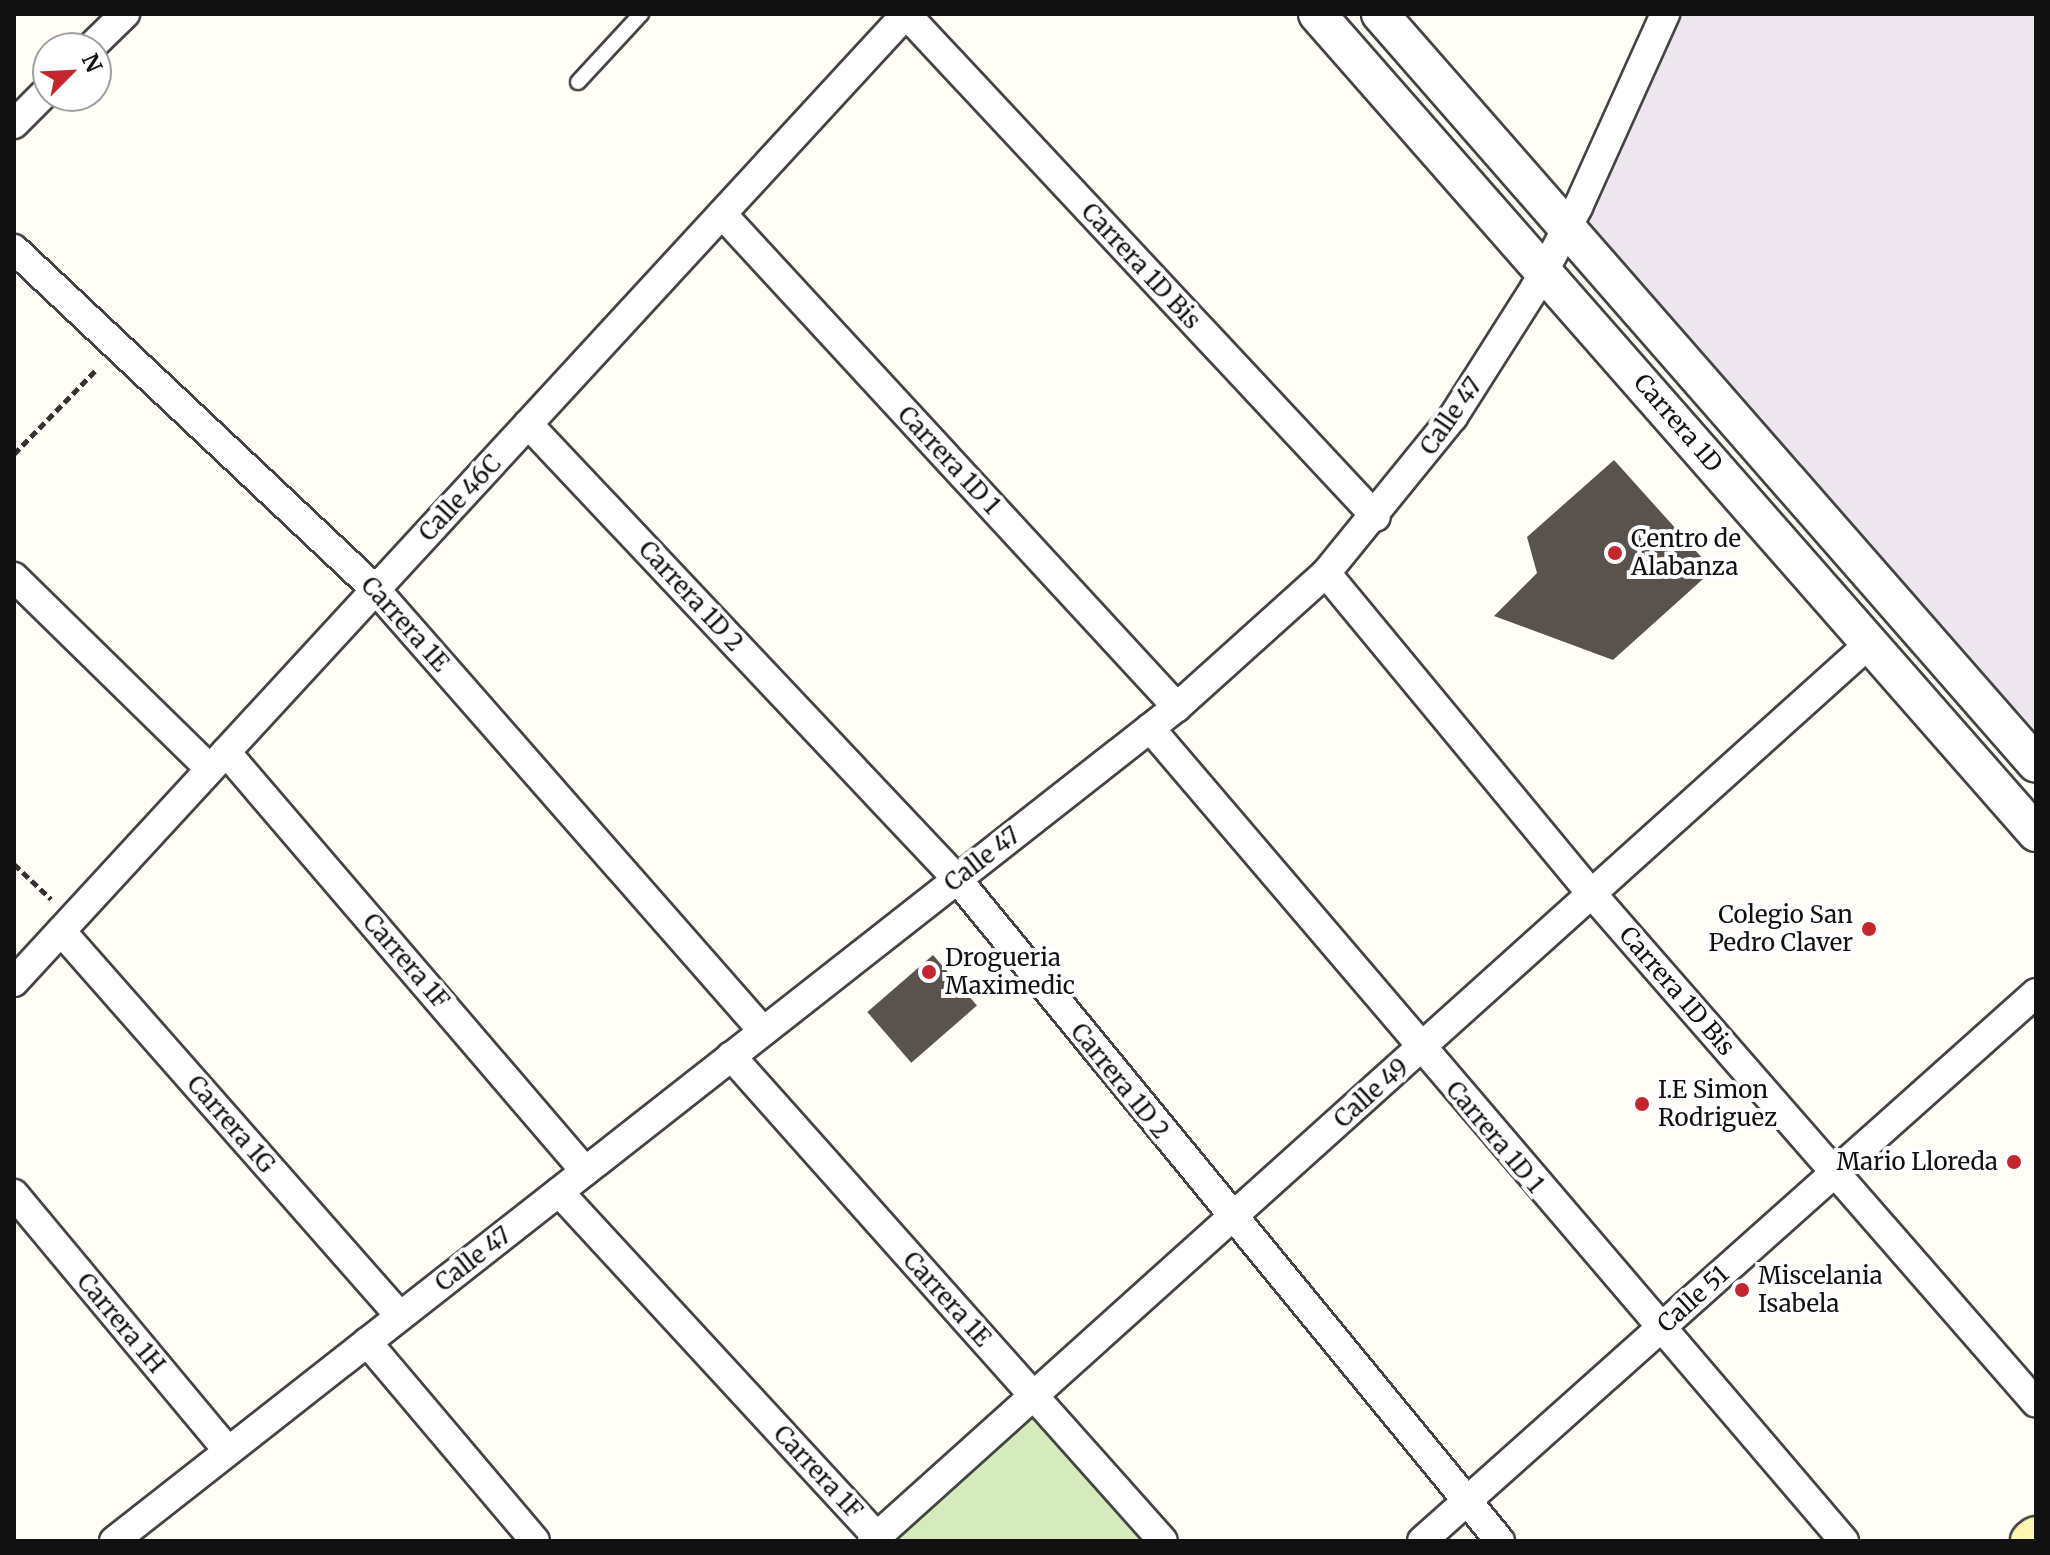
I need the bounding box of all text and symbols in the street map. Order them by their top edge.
north arrow [32,32,112,112]
text: N [76,49,108,77]
street label: Carrera 1D Bis [1075,197,1207,335]
street label: Carrera 1D [1628,368,1728,478]
street label: Calle 47 [1414,372,1488,460]
street label: Carrera 1D 1 [892,400,1006,520]
street label: Calle 46C [413,449,507,547]
place label: Centro de Alabanza [1631,525,1741,581]
street label: Carrera 1D 2 [633,535,749,657]
marker: Centro de Alabanza [1606,544,1624,562]
street label: Carrera 1E [355,571,455,677]
street label: Calle 47 [938,821,1026,897]
place label: Colegio San Pedro Claver [1708,901,1853,957]
street label: Carrera 1F [357,908,455,1014]
marker: Colegio San Pedro Claver [1860,920,1878,938]
street label: Carrera 1D Bis [1613,921,1741,1061]
place label: Drogueria Maximedic [945,944,1075,1000]
marker: Drogueria Maximedic [920,963,938,981]
street label: Carrera 1D 2 [1065,1018,1175,1144]
street label: Calle 49 [1328,1052,1414,1134]
street label: Carrera 1G [181,1070,281,1178]
street label: Carrera 1D 1 [1440,1075,1550,1199]
place label: I.E Simon Rodriguez [1658,1076,1777,1132]
marker: I.E Simon Rodriguez [1633,1095,1651,1113]
place label: Mario Lloreda [1836,1148,1998,1176]
marker: Mario Lloreda [2005,1153,2023,1171]
street label: Calle 47 [429,1221,517,1297]
street label: Carrera 1E [897,1246,997,1352]
street label: Calle 51 [1652,1260,1734,1338]
place label: Miscelania Isabela [1758,1262,1882,1318]
street label: Carrera 1H [71,1267,171,1379]
marker: Miscelania Isabela [1733,1281,1751,1299]
street label: Carrera 1F [768,1420,868,1524]

